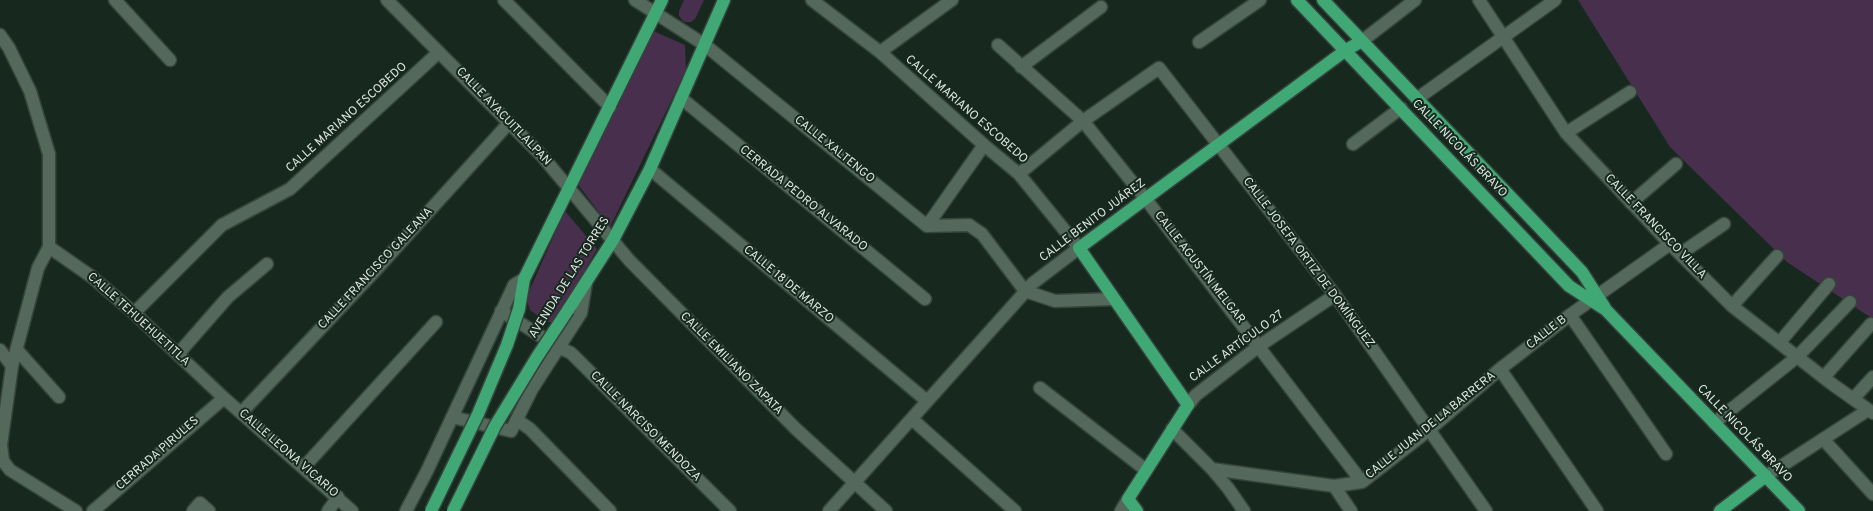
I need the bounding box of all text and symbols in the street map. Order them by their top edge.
street label: CALLE MARIANO ESCOBEDO [902,53,1030,167]
street label: CALLE MARIANO ESCOBEDO [284,60,410,176]
street label: CALLE AYACUITLALPAN [452,65,554,169]
street label: CALLE NICOLÁS BRAVO [1408,97,1510,201]
street label: CALLE XALTENGO [791,113,877,187]
street label: CERRADA PEDRO ALVARADO [736,143,870,255]
street label: CALLE FRANCISCO VILLA [1601,172,1709,282]
street label: CALLE JOSEFA ORTIZ DE DOMÍNGUEZ [1239,175,1377,351]
street label: CALLE BENITO JUÁREZ [1037,176,1149,266]
street label: CALLE FRANCISCO GALEANA [316,205,436,333]
street label: CALLE AGUSTÍN MELGAR [1151,209,1247,327]
street label: AVENIDA DE LAS TORRES [527,215,613,341]
street label: CALLE 18 DE MARZO [740,243,836,327]
street label: CALLE TEHUEHUETITLA [84,270,192,370]
street label: CALLE ARTÍCULO 27 [1187,308,1287,386]
street label: CALLE EMILIANO ZAPATA [677,310,785,418]
street label: CALLE B [1524,313,1570,353]
street label: CALLE NARCISO MENDOZA [587,369,703,485]
street label: CALLE JUAN DE LA BARRERA [1363,369,1499,483]
street label: CALLE NICOLÁS BRAVO [1693,382,1795,486]
street label: CALLE LEONA VICARIO [235,407,341,501]
street label: CERRADA PIRULES [114,414,202,494]

